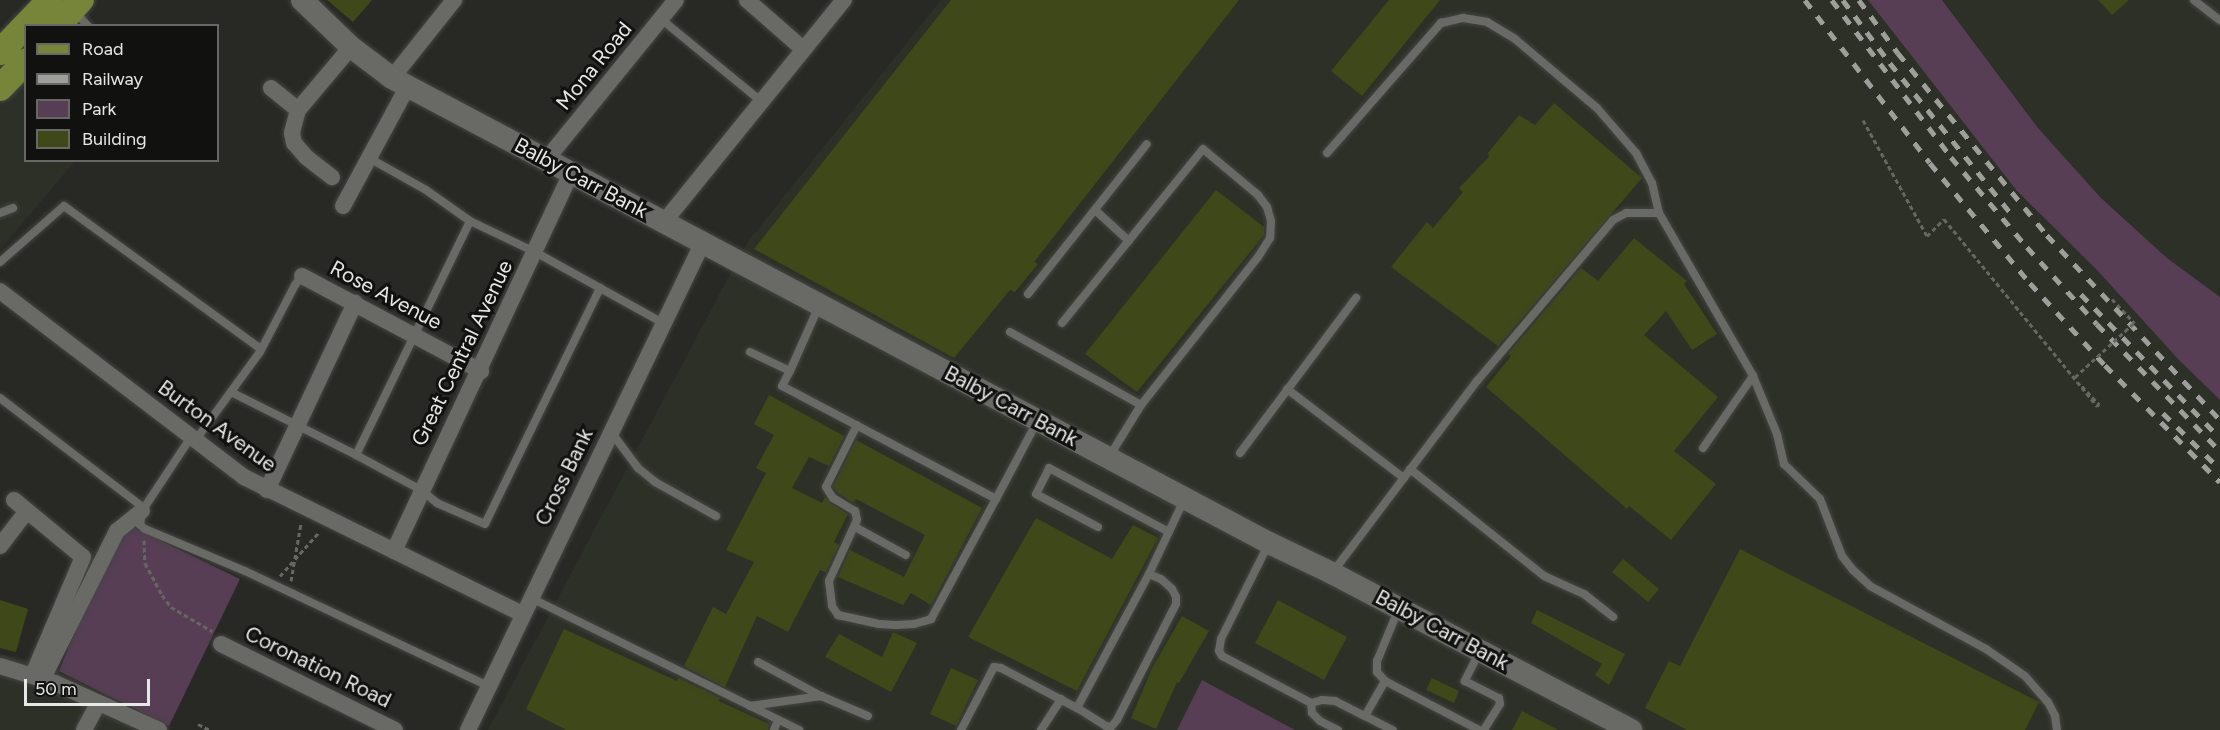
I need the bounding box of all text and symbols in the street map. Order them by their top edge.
street label: Mona Road [551,17,637,115]
legend [24,24,219,162]
text: Road [82,38,123,60]
text: Railway [82,68,143,90]
text: Park [82,98,116,120]
text: Building [82,128,147,150]
street label: Balby Carr Bank [510,132,652,224]
street label: Rose Avenue [326,255,446,335]
street label: Great Central Avenue [406,256,518,450]
street label: Balby Carr Bank [940,360,1082,452]
street label: Burton Avenue [153,375,281,477]
street label: Cross Bank [530,424,598,530]
street label: Balby Carr Bank [1371,584,1513,676]
street label: Coronation Road [241,621,395,713]
scale bar [27,667,153,705]
text: 50 m [35,678,77,700]

